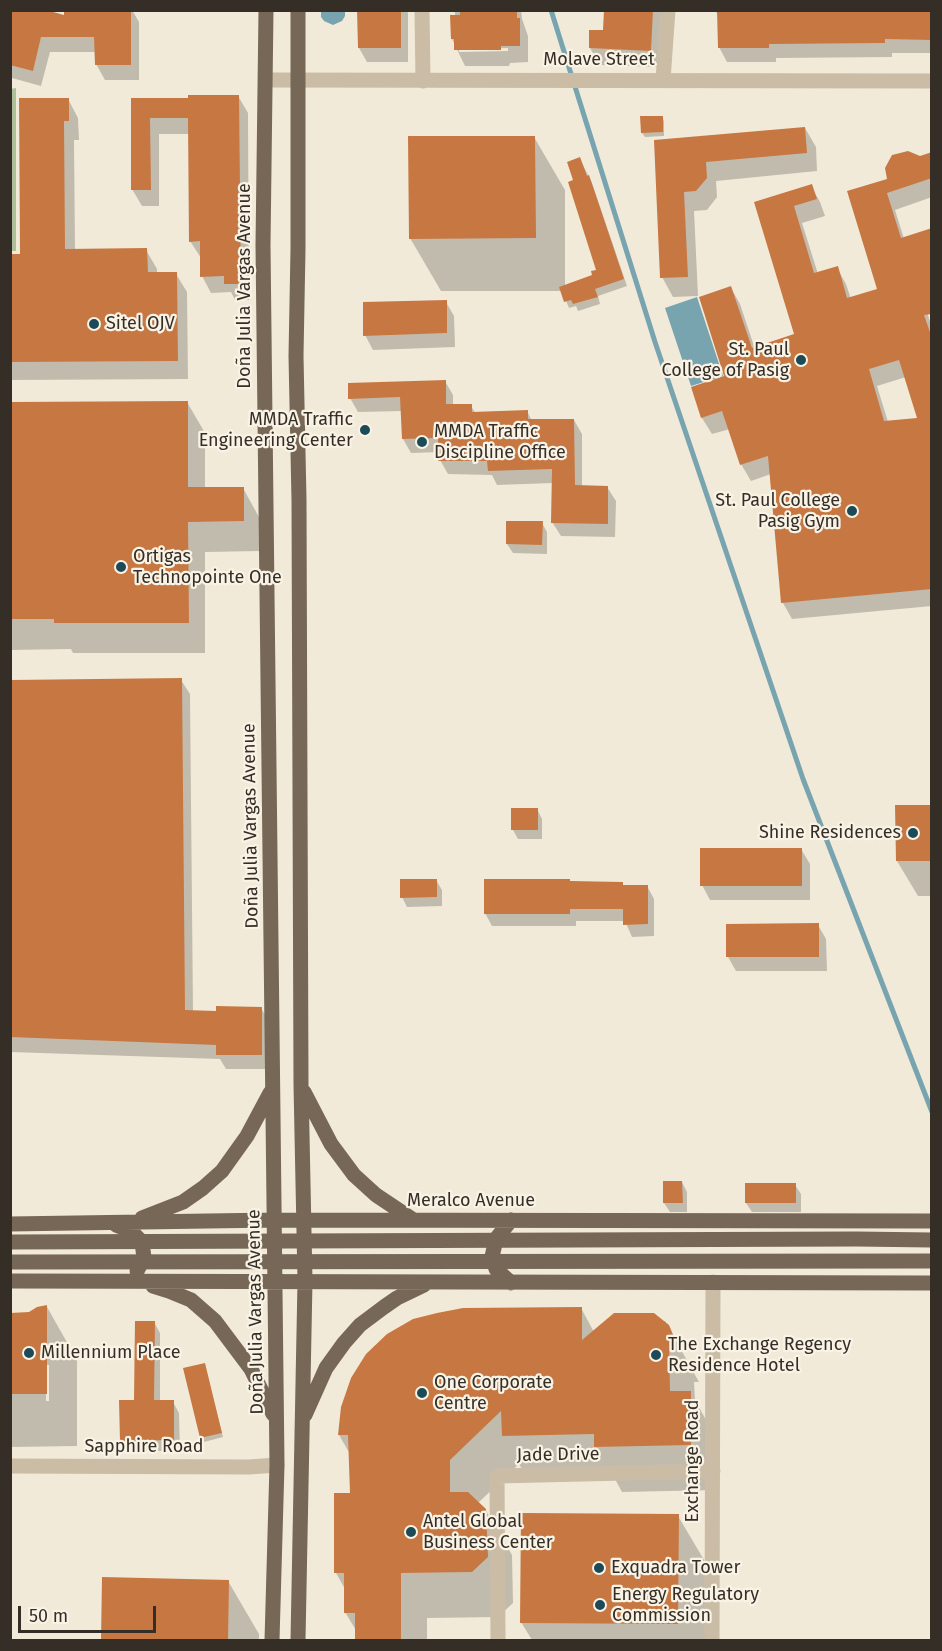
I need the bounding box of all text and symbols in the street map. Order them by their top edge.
street label: Molave Street [543,49,655,71]
street label: Doña Julia Vargas Avenue [234,183,256,389]
place label: Sitel OJV [106,313,175,335]
marker: Sitel OJV [87,317,101,331]
place label: St. Paul College of Pasig [662,339,789,382]
marker: St. Paul College of Pasig [794,353,808,367]
place label: MMDA Traffic Engineering Center [199,409,353,452]
place label: MMDA Traffic Discipline Office [434,421,566,464]
marker: MMDA Traffic Engineering Center [358,423,372,437]
marker: MMDA Traffic Discipline Office [415,435,429,449]
place label: St. Paul College Pasig Gym [715,490,840,532]
marker: St. Paul College Pasig Gym [845,504,859,518]
place label: Ortigas Technopointe One [133,546,282,588]
marker: Ortigas Technopointe One [114,560,128,574]
street label: Doña Julia Vargas Avenue [238,723,264,929]
place label: Shine Residences [759,822,901,844]
marker: Shine Residences [906,826,920,840]
street label: Meralco Avenue [407,1190,535,1212]
street label: Doña Julia Vargas Avenue [243,1209,269,1415]
place label: The Exchange Regency Residence Hotel [668,1334,851,1376]
place label: Millennium Place [41,1342,180,1364]
marker: Millennium Place [22,1346,36,1360]
marker: The Exchange Regency Residence Hotel [649,1348,663,1362]
place label: One Corporate Centre [434,1372,552,1414]
marker: One Corporate Centre [415,1386,429,1400]
street label: Exchange Road [682,1400,704,1522]
street label: Sapphire Road [84,1436,204,1458]
street label: Jade Drive [516,1443,600,1467]
place label: Antel Global Business Center [423,1511,553,1553]
marker: Antel Global Business Center [404,1525,418,1539]
place label: Exquadra Tower [611,1557,740,1579]
marker: Exquadra Tower [592,1561,606,1575]
place label: Energy Regulatory Commission [612,1584,759,1626]
scale bar [21,1594,159,1632]
marker: Energy Regulatory Commission [593,1598,607,1612]
text: 50 m [29,1605,68,1627]

